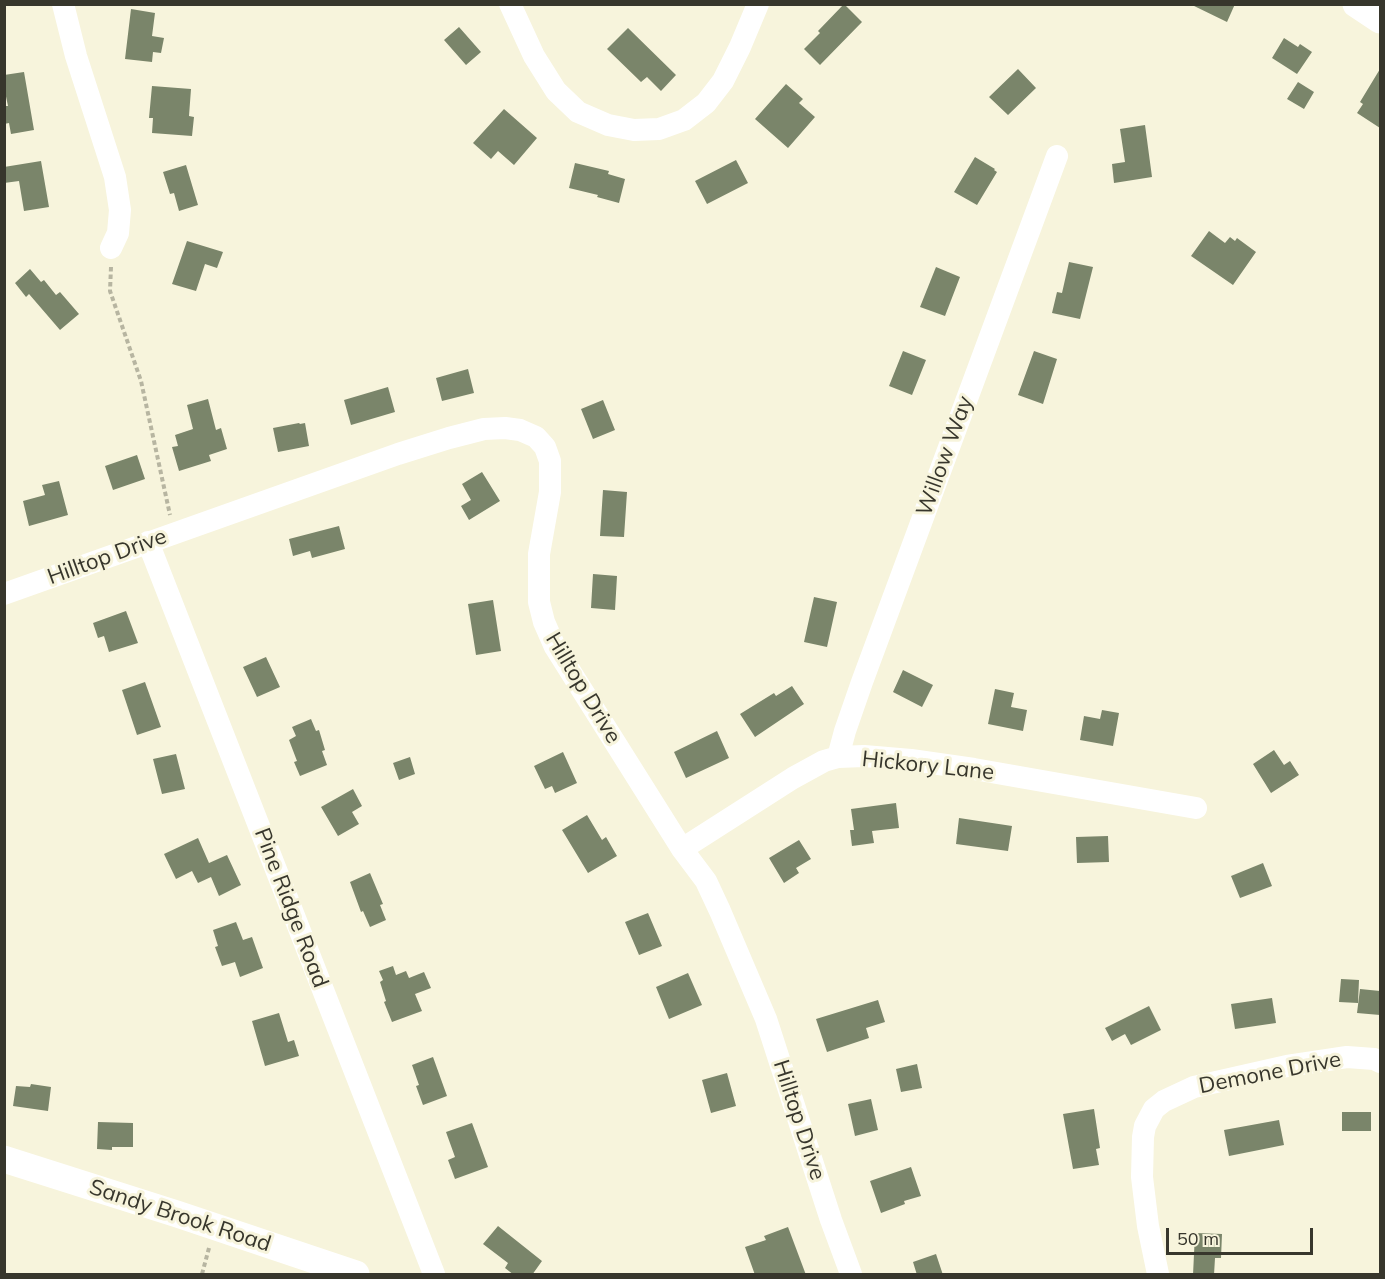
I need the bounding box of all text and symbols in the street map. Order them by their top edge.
street label: Willow Way [911,393,979,519]
street label: Hilltop Drive [44,523,170,591]
street label: Hilltop Drive [540,628,626,748]
street label: Hickory Lane [861,746,995,786]
street label: Pine Ridge Road [248,825,334,991]
street label: Demone Drive [1197,1046,1343,1100]
street label: Hilltop Drive [767,1057,831,1183]
street label: Sandy Brook Road [86,1174,274,1258]
scale bar [1169,1216,1316,1254]
text: 50 m [1177,1227,1219,1250]

